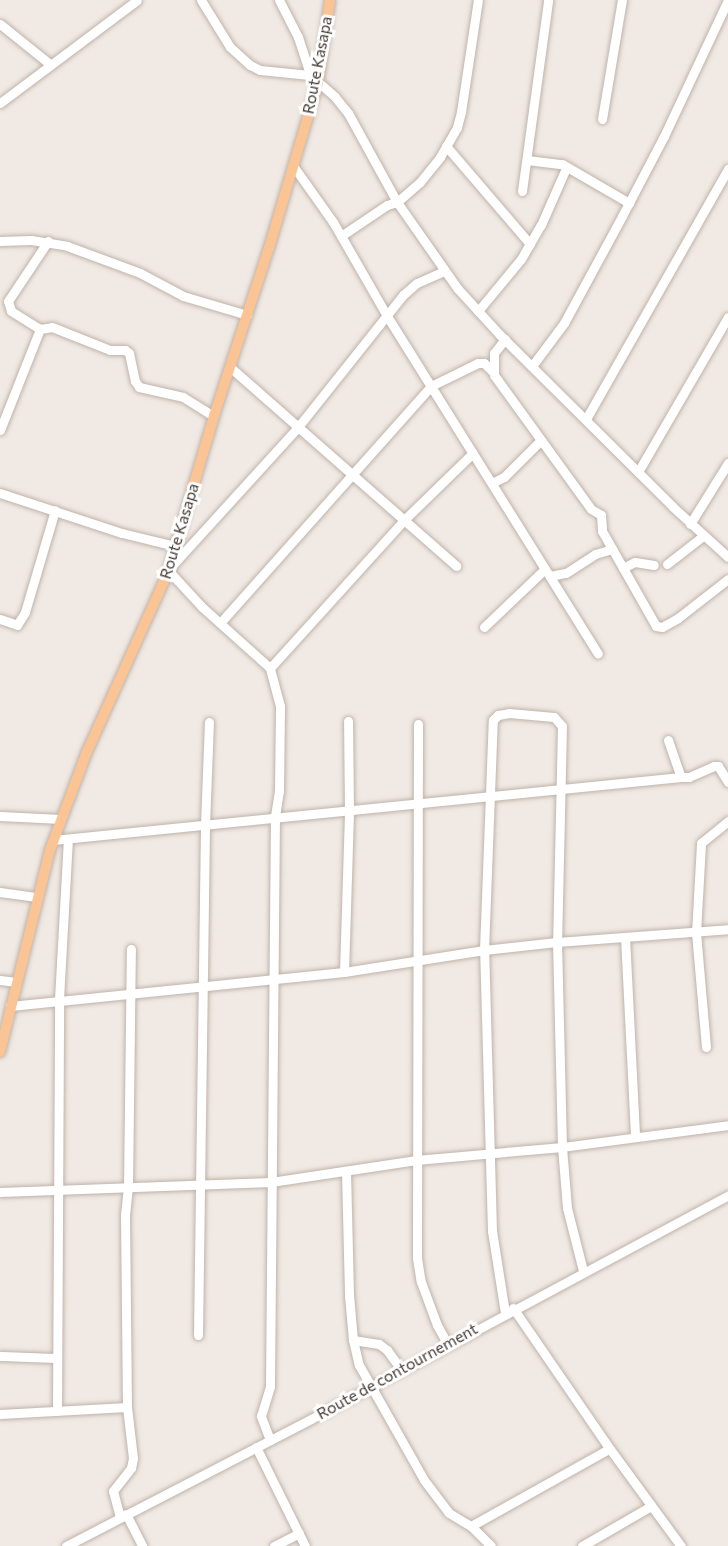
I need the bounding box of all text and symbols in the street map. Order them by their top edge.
street label: Route Kasapa [298,14,336,116]
street label: Route Kasapa [155,481,203,581]
street label: Route de contournement [313,1319,481,1423]

